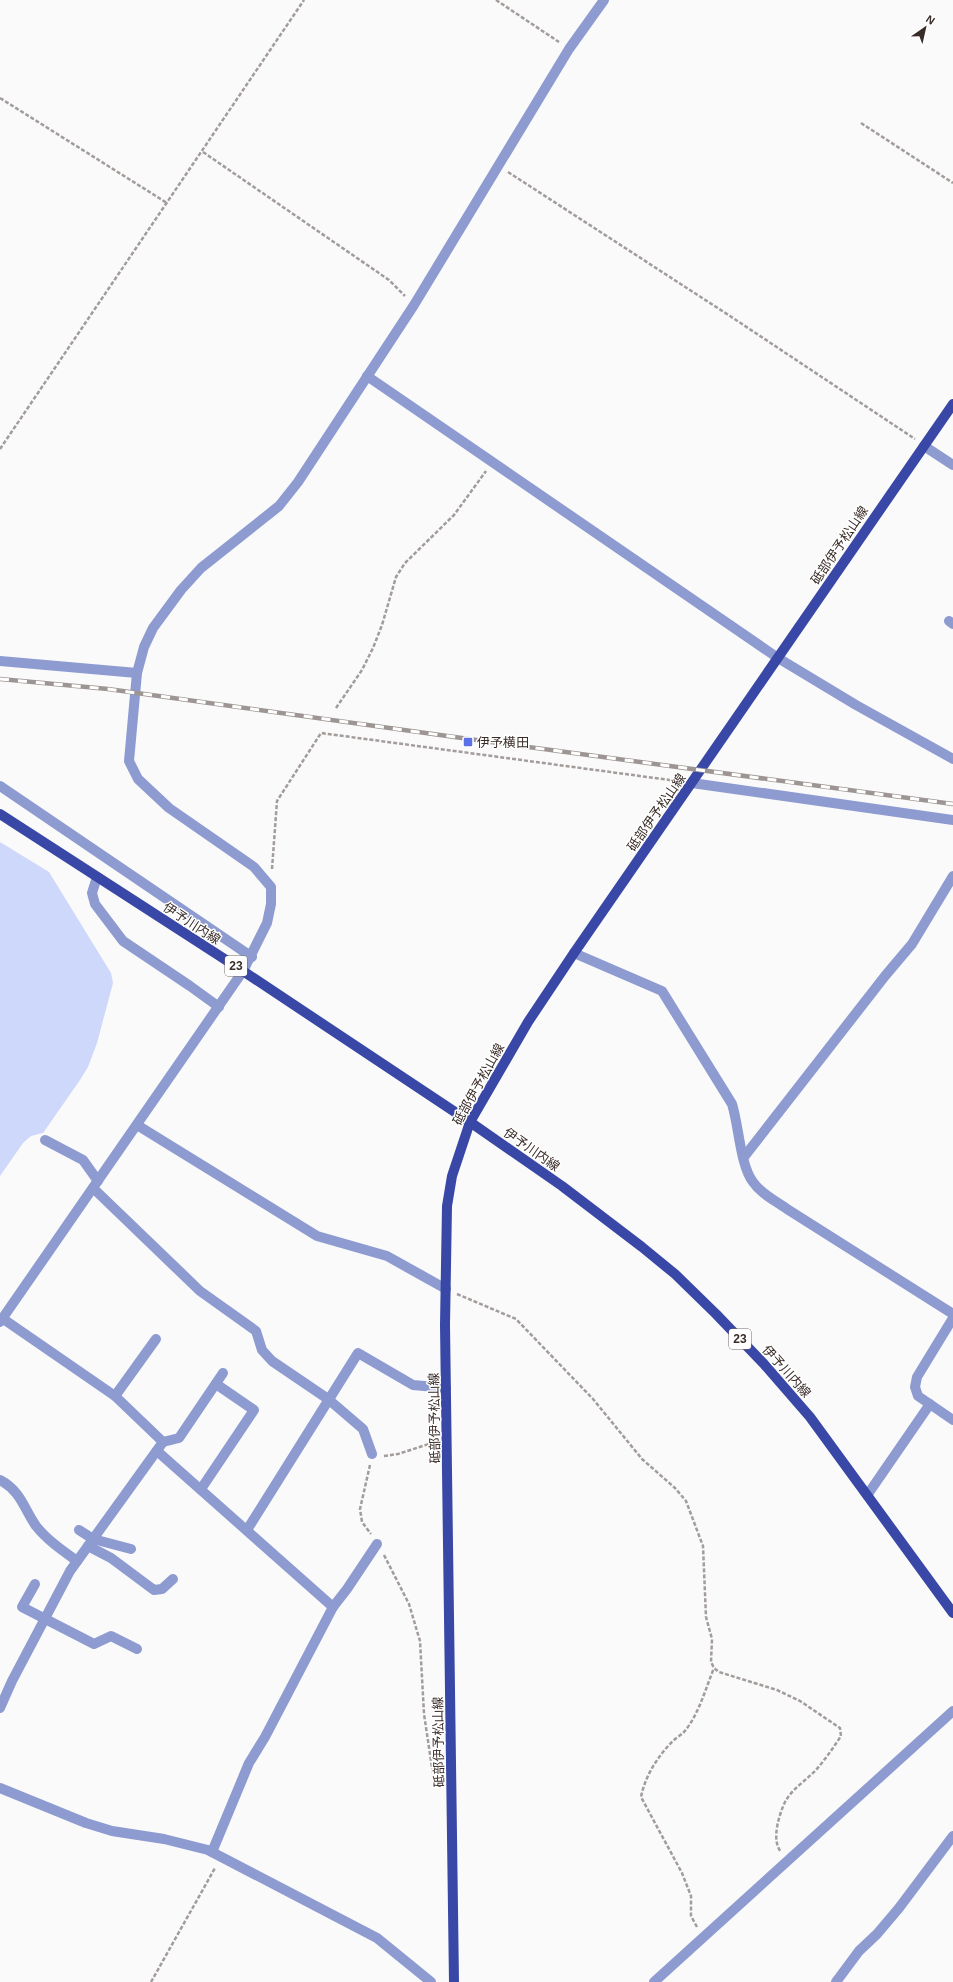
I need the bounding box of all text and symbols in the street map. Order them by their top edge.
north arrow [905,8,945,48]
text: N [924,13,937,27]
street label: 砥部伊予松山線 [808,503,871,587]
place label: 伊予横田 [477,735,529,750]
marker: 伊予横田 [462,736,474,748]
street label: 砥部伊予松山線 [624,771,689,854]
street label: 伊予川内線 [160,899,223,947]
road number: 23 [225,956,247,976]
street label: 砥部伊予松山線 [450,1041,507,1128]
street label: 伊予川内線 [501,1125,563,1174]
road number: 23 [729,1329,751,1349]
street label: 伊予川内線 [759,1342,814,1401]
street label: 砥部伊予松山線 [426,1372,443,1464]
street label: 砥部伊予松山線 [430,1696,447,1788]

